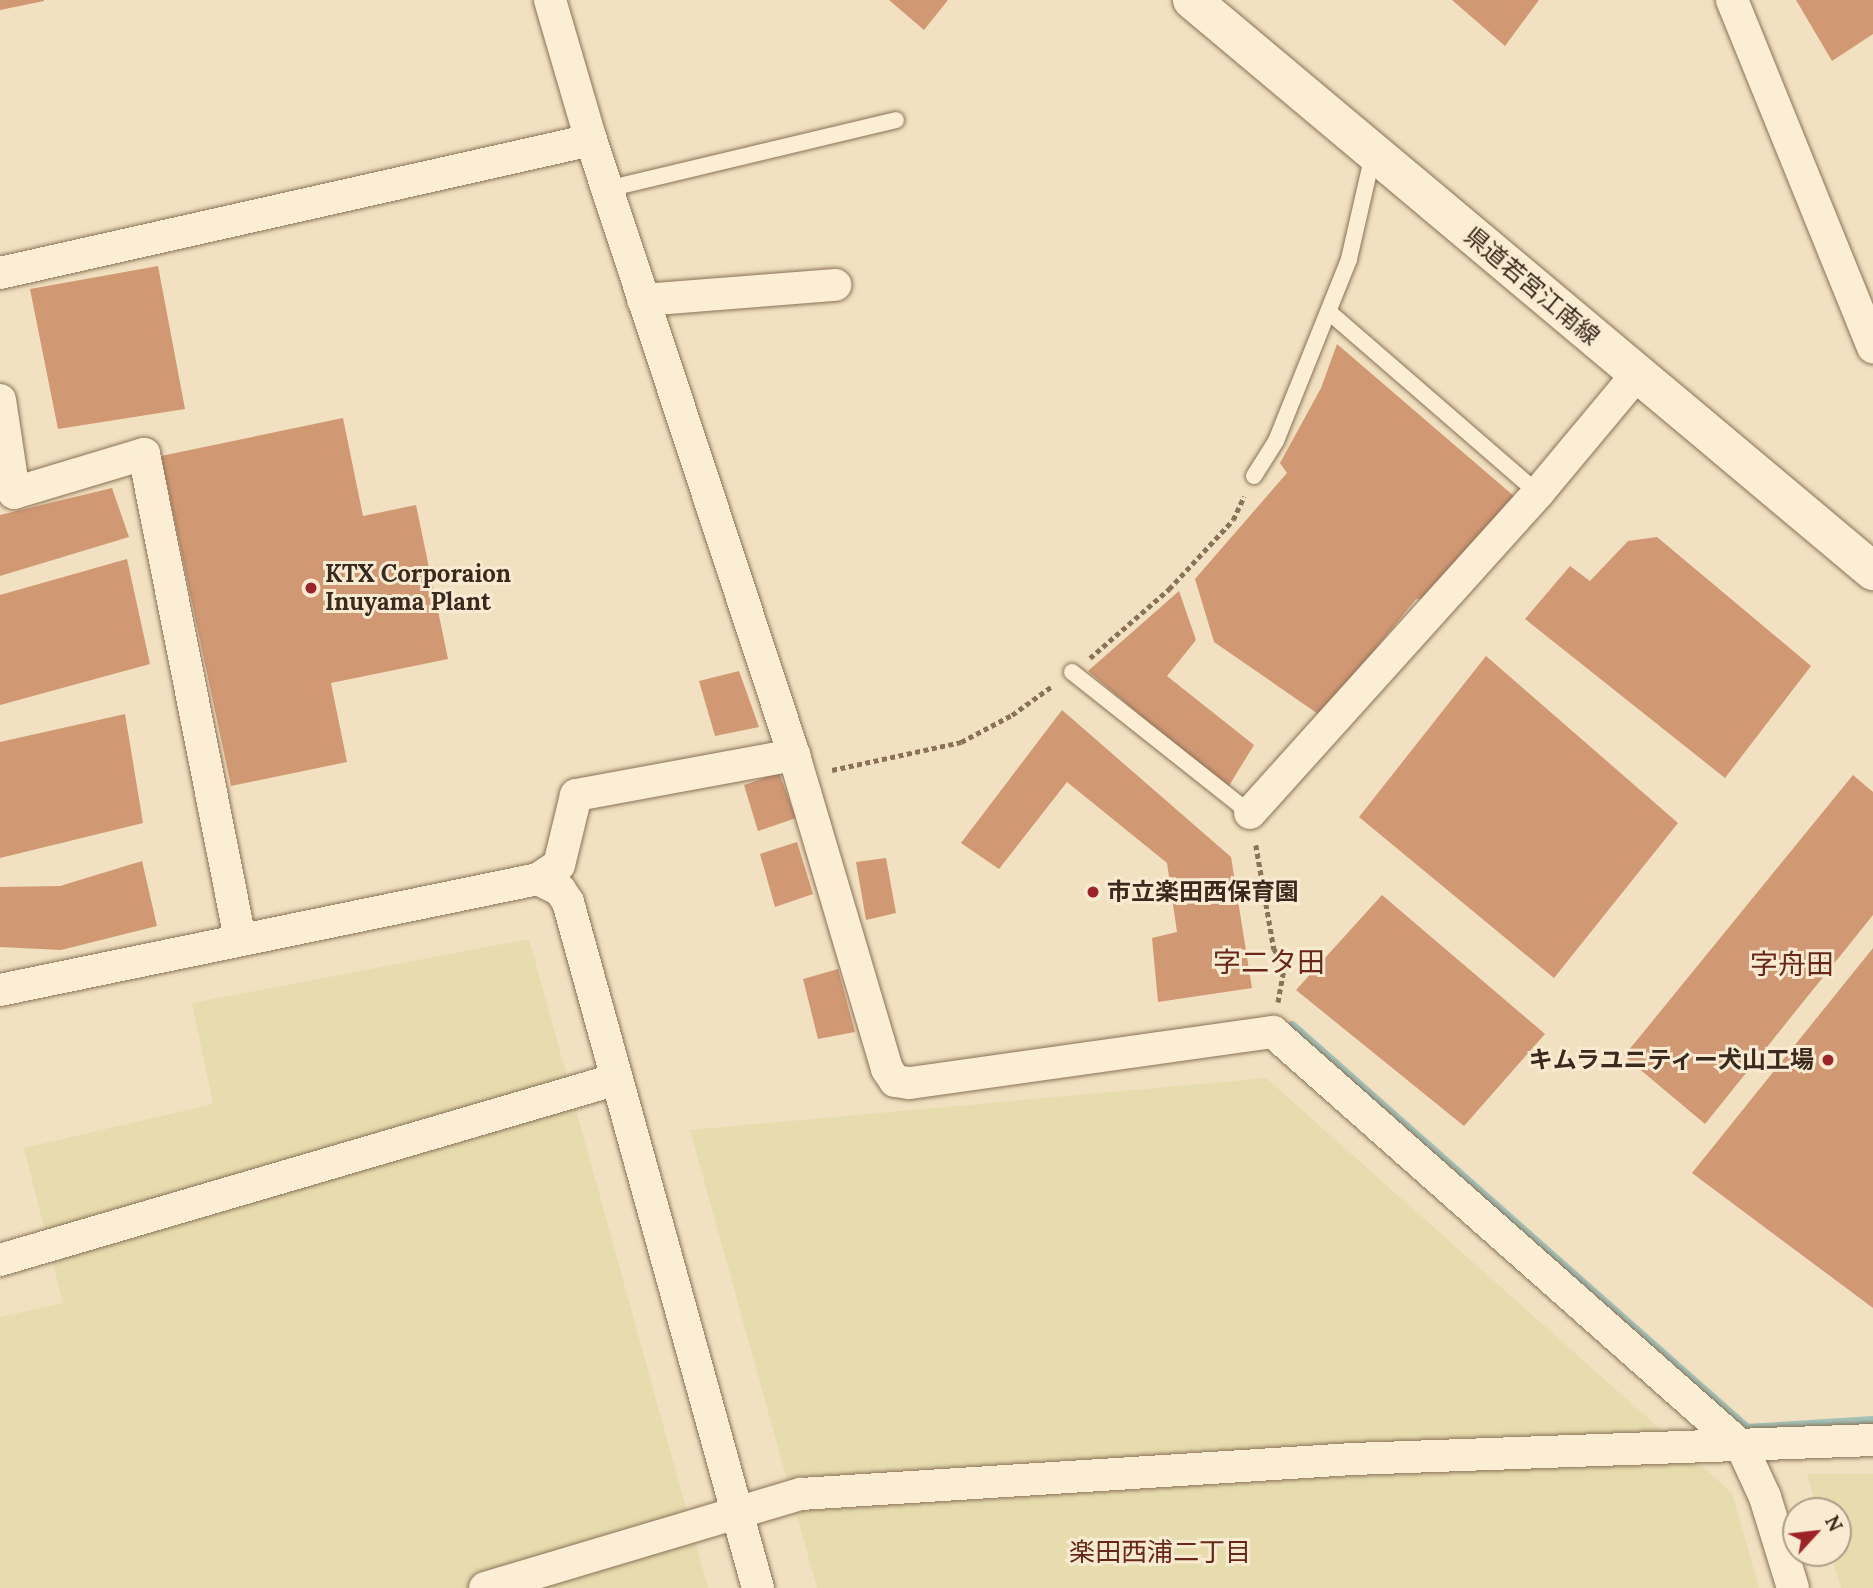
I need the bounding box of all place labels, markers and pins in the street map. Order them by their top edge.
place label: KTX Corporaion Inuyama Plant [325,560,511,616]
marker: KTX Corporaion Inuyama Plant [303,580,319,596]
place label: 市立楽田西保育園 [1107,878,1299,906]
marker: 市立楽田西保育園 [1085,884,1101,900]
place label: キムラユニティー犬山工場 [1526,1046,1814,1074]
marker: キムラユニティー犬山工場 [1820,1052,1836,1068]

